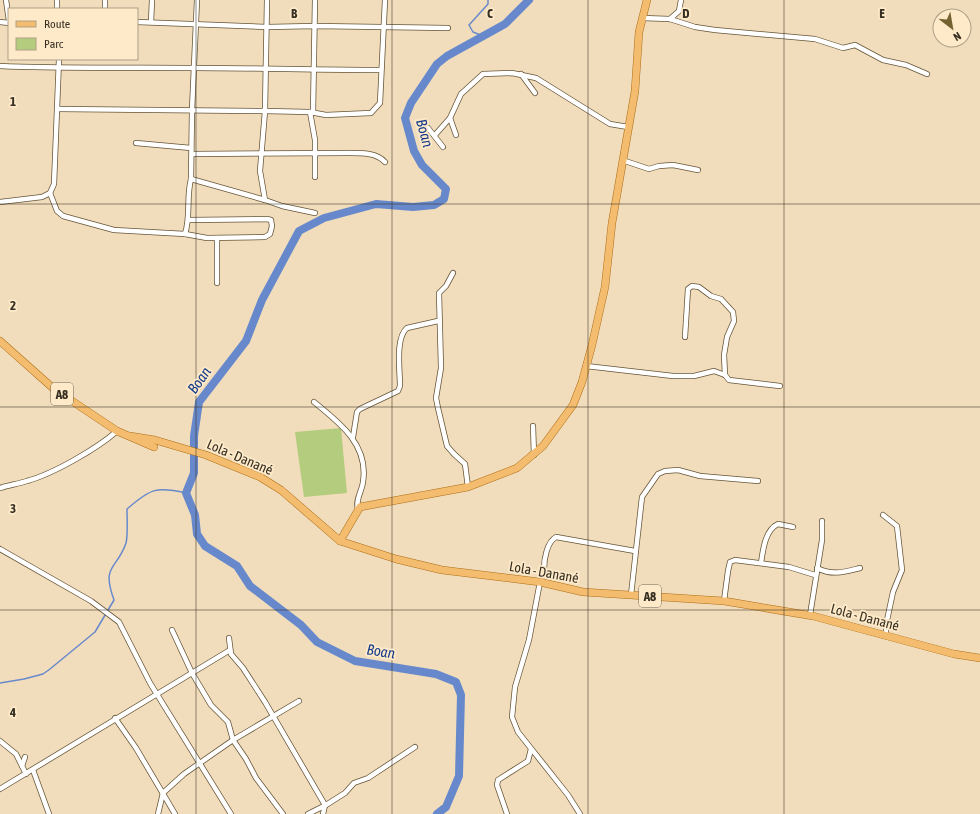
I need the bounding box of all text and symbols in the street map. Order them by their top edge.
text: B [291,6,298,21]
text: C [487,6,493,21]
text: D [682,6,690,21]
text: E [879,6,885,21]
legend [8,8,138,60]
north arrow [932,8,972,48]
text: Route [44,17,70,31]
text: N [951,30,963,43]
text: Parc [44,37,64,51]
text: 1 [10,94,16,109]
water label: Boan [413,117,437,149]
text: 2 [10,298,16,313]
water label: Boan [184,363,214,397]
road number: A8 [51,383,73,405]
street label: Lola - Danané [204,436,276,478]
text: 3 [10,501,16,516]
street label: Lola - Danané [508,558,580,586]
road number: A8 [639,585,661,607]
street label: Lola - Danané [829,600,901,634]
water label: Boan [366,640,396,662]
text: 4 [9,705,16,720]

